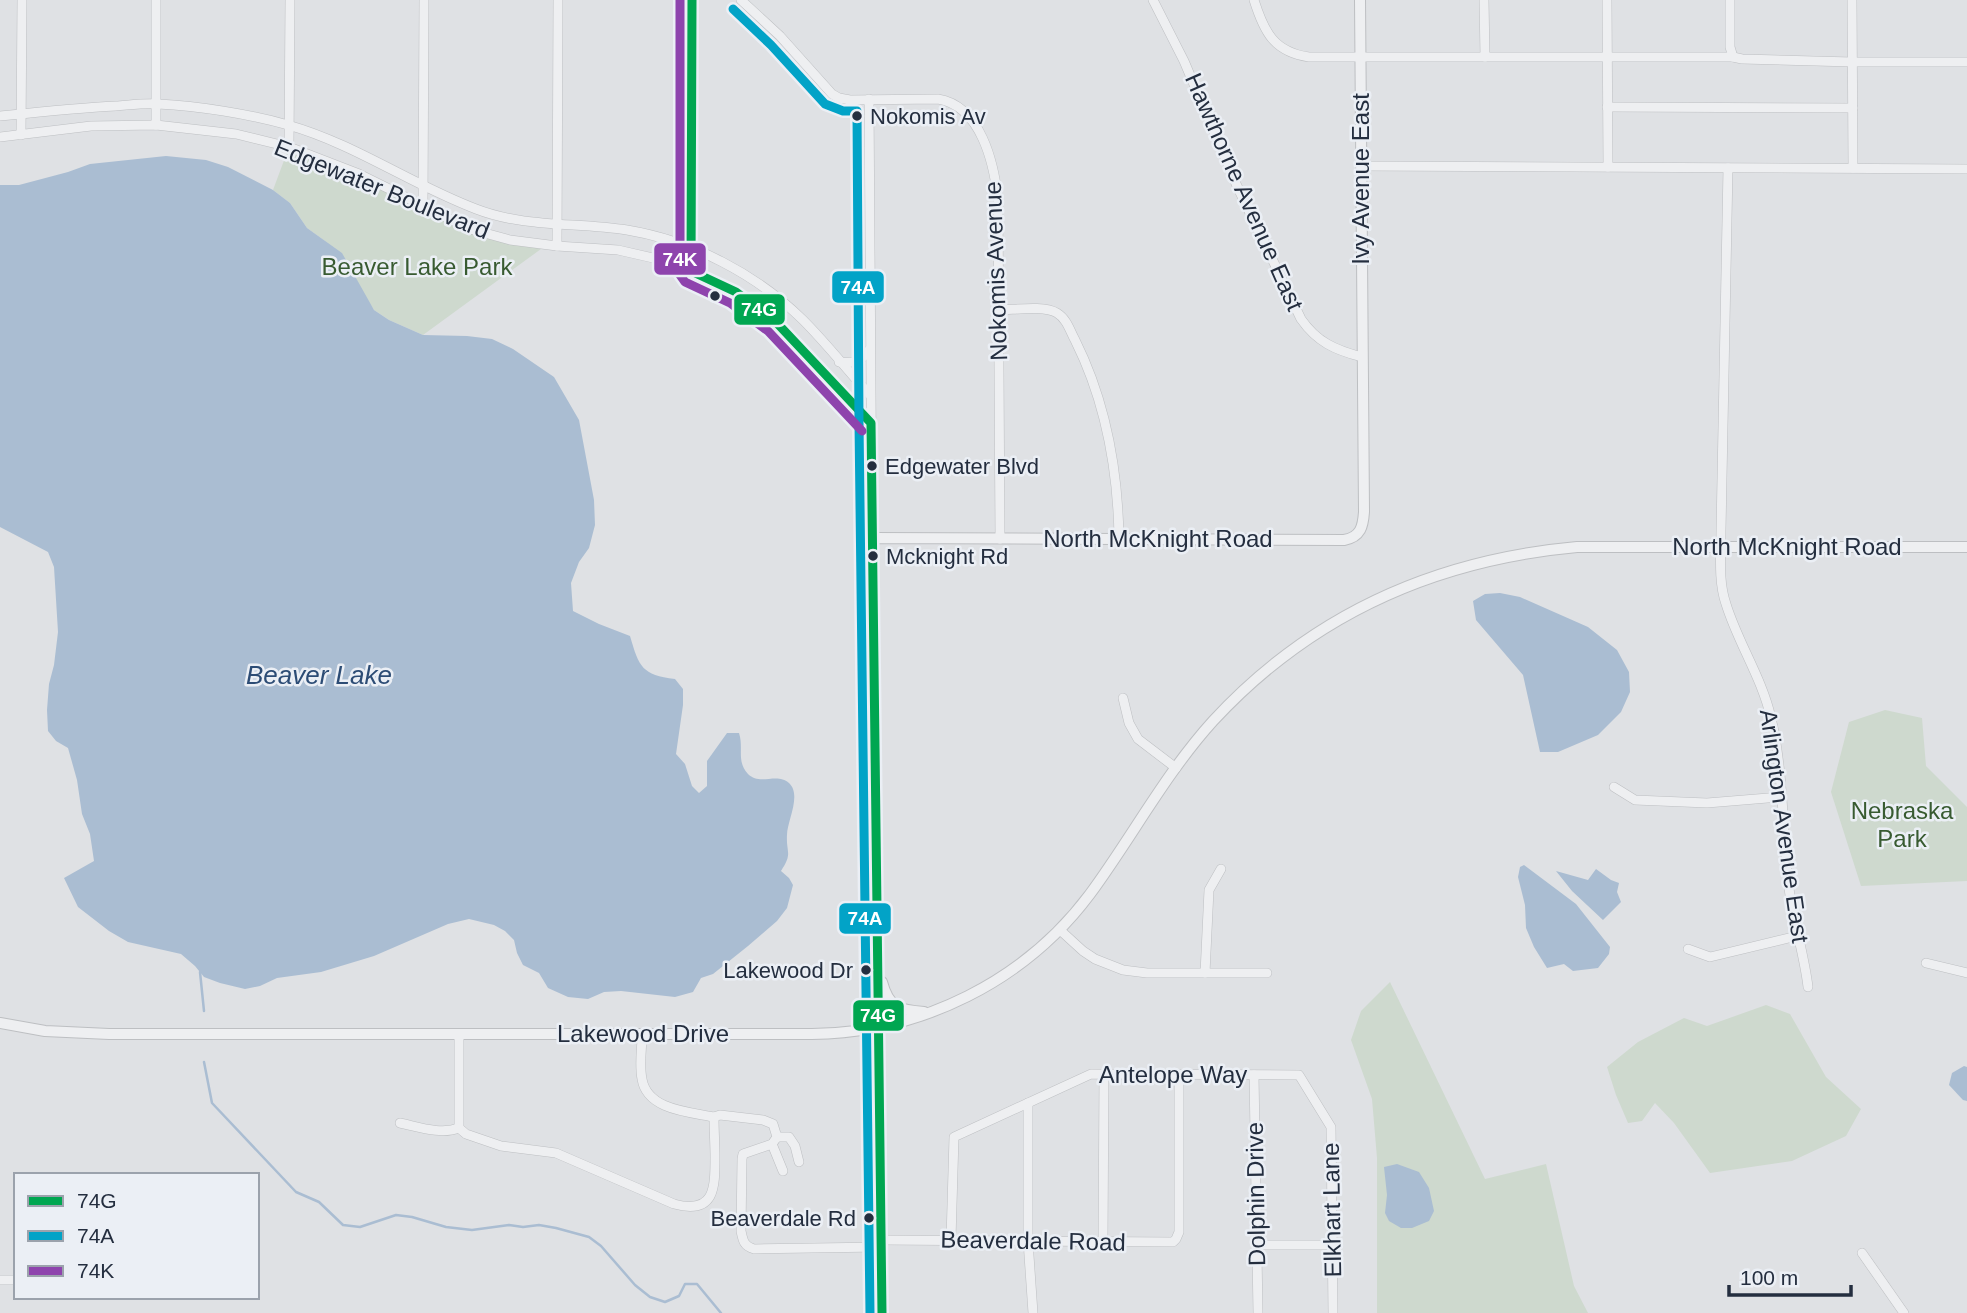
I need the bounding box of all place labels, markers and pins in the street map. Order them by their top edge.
place label: Nokomis Av [870,104,986,129]
marker: Nokomis Av [850,109,864,123]
unlabelled marker [708,289,722,303]
place label: Edgewater Blvd [885,454,1039,479]
marker: Edgewater Blvd [865,459,879,473]
place label: Mcknight Rd [886,544,1008,569]
marker: Mcknight Rd [866,549,880,563]
place label: Lakewood Dr [723,958,853,983]
marker: Lakewood Dr [859,963,873,977]
place label: Beaverdale Rd [710,1206,856,1231]
marker: Beaverdale Rd [862,1211,876,1225]

